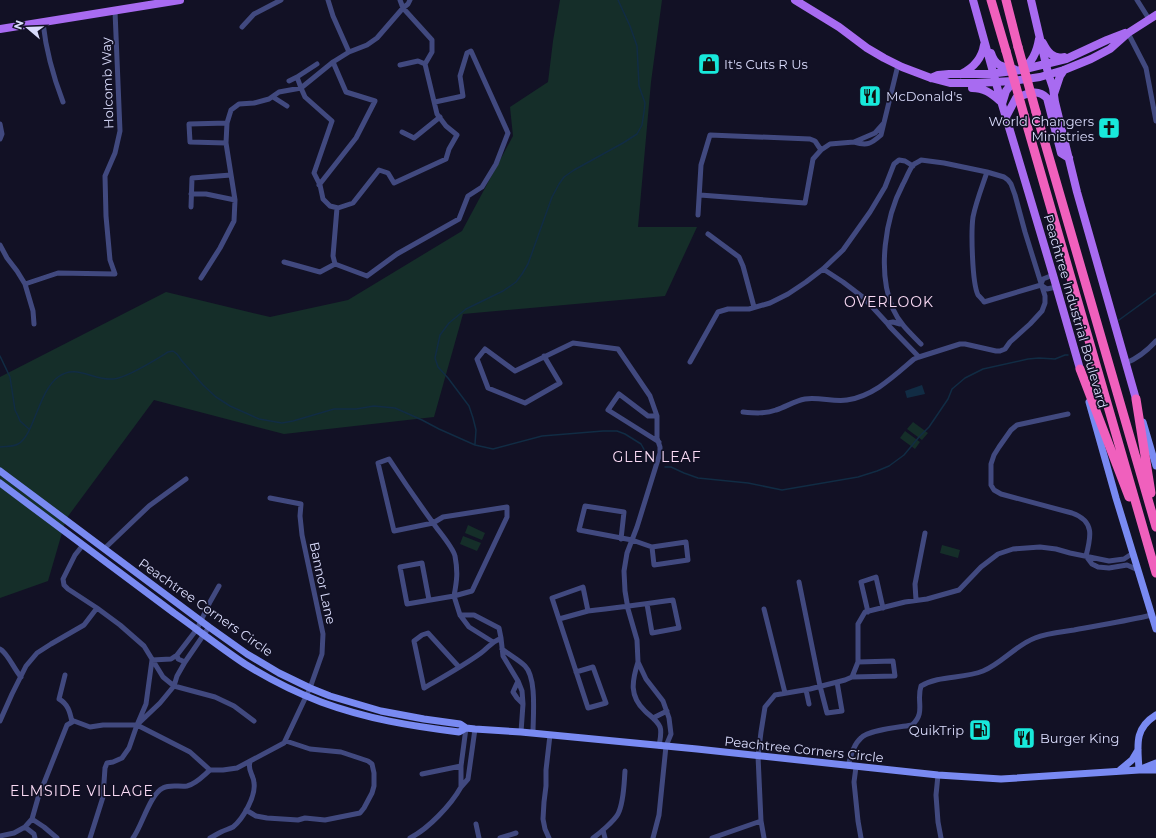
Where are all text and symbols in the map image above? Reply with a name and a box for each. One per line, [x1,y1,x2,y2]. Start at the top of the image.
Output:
north arrow [8,8,48,48]
text: N [10,18,27,31]
street label: Holcomb Way [97,36,117,129]
shop icon: It's Cuts R Us [696,51,722,77]
place label: It's Cuts R Us [724,56,808,72]
restaurant icon: McDonald's [857,83,883,109]
place label: McDonald's [886,88,962,104]
place label: World Changers Ministries [989,113,1094,144]
church icon: World Changers Ministries [1096,115,1122,141]
street label: Peachtree Industrial Boulevard [1041,212,1111,410]
district label: OVERLOOK [844,293,934,311]
district label: GLEN LEAF [613,448,702,466]
street label: Bannor Lane [306,540,340,626]
street label: Peachtree Corners Circle [136,555,276,660]
fuel station icon: QuikTrip [967,717,993,743]
place label: QuikTrip [909,722,964,738]
restaurant icon: Burger King [1011,725,1037,751]
place label: Burger King [1040,730,1119,746]
street label: Peachtree Corners Circle [724,733,885,765]
district label: ELMSIDE VILLAGE [10,782,154,800]

